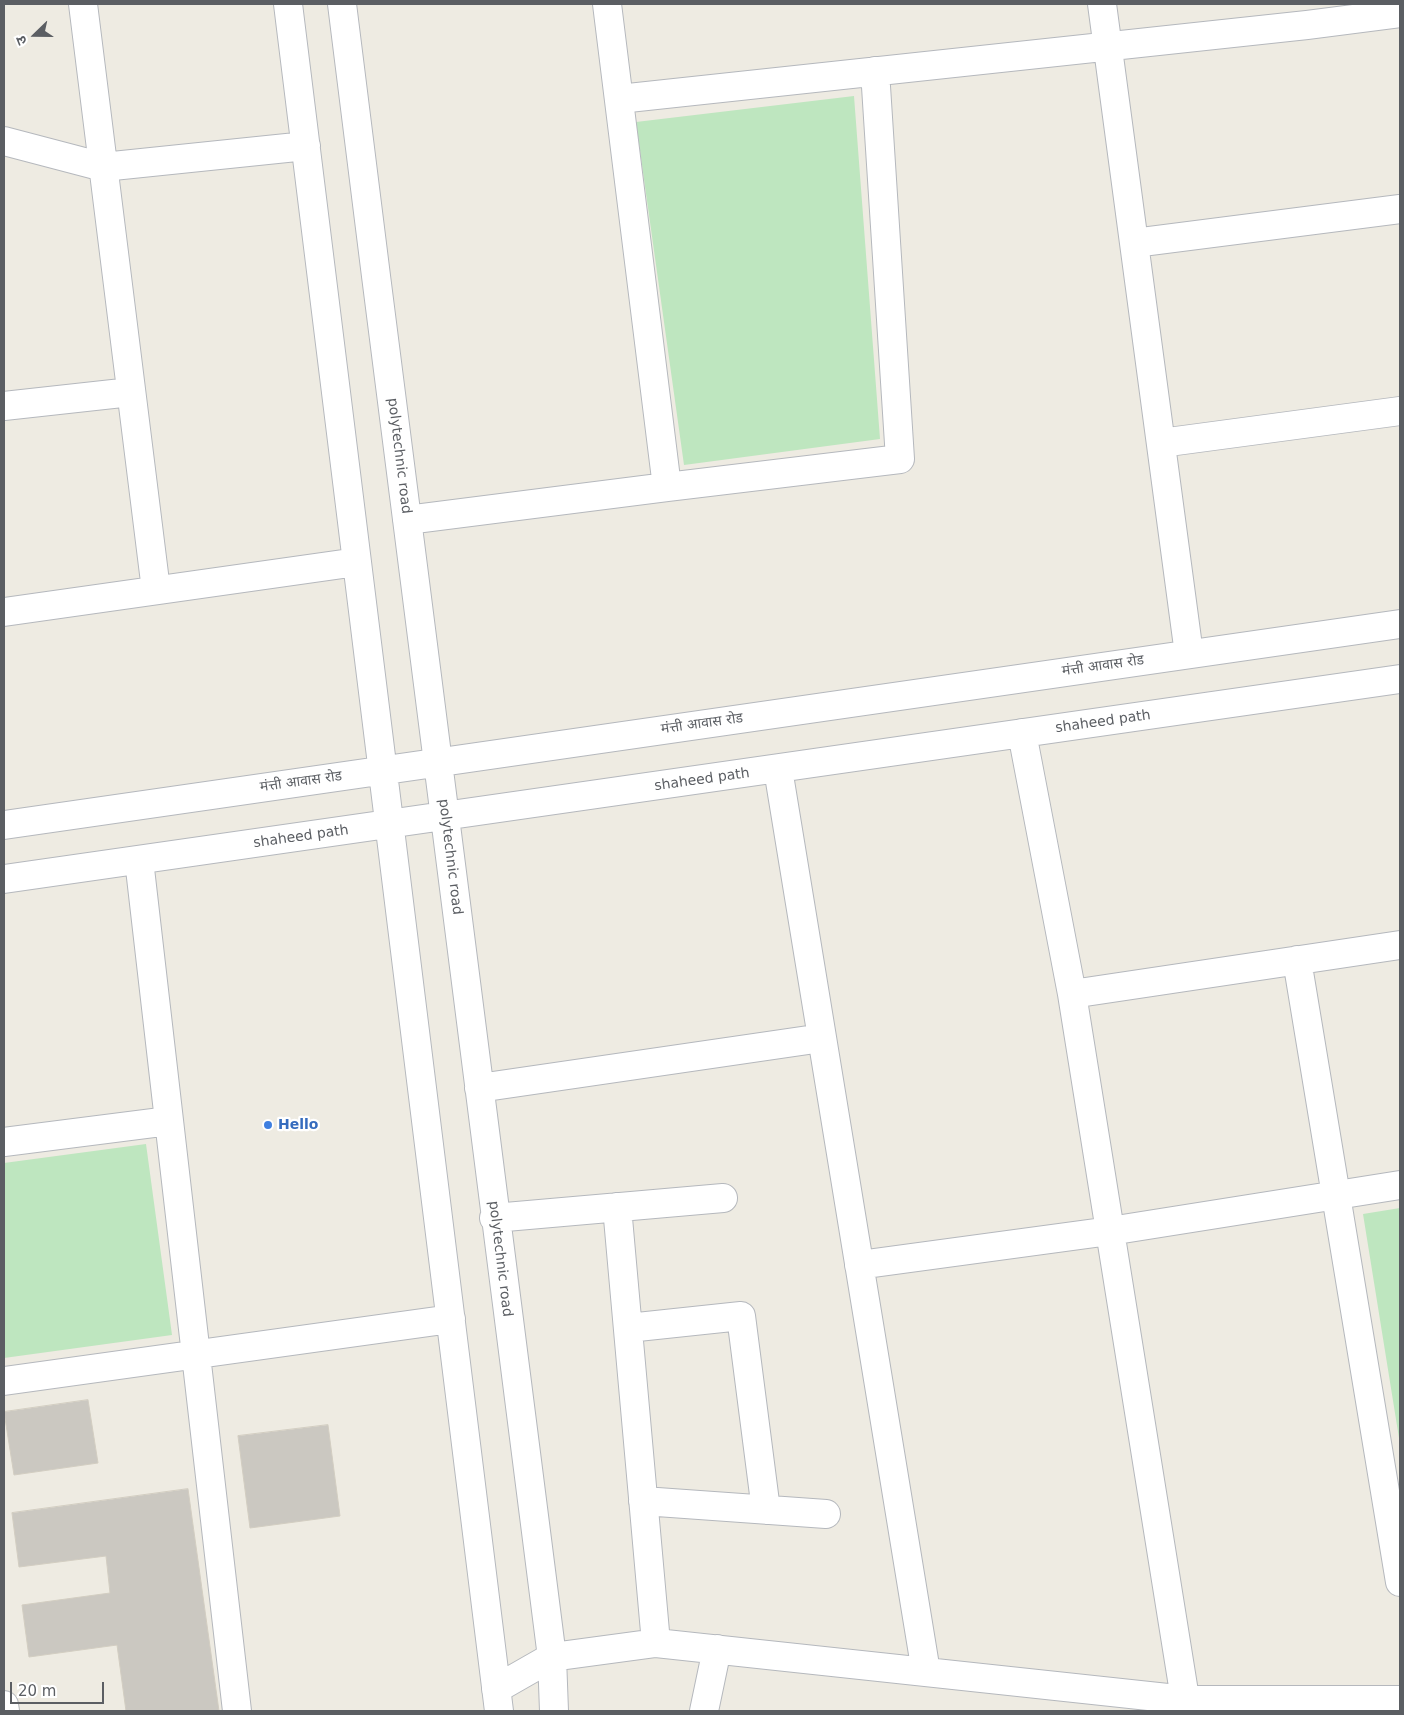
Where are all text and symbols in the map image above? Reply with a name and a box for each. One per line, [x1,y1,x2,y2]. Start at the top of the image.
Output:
north arrow [10,10,60,60]
text: उ [12,34,30,47]
street label: polytechnic road [384,397,414,515]
street label: मंत्ती आवास रोड [1061,652,1145,680]
street label: shaheed path [1054,707,1152,737]
street label: मंत्ती आवास रोड [660,710,744,738]
street label: shaheed path [653,765,751,795]
street label: मंत्ती आवास रोड [259,768,343,796]
street label: polytechnic road [435,798,465,916]
street label: shaheed path [252,822,350,852]
place label: Hello [278,1117,318,1133]
marker: Hello [262,1119,274,1131]
street label: polytechnic road [485,1200,515,1318]
scale bar [12,1672,106,1704]
text: 20 m [18,1682,56,1700]

